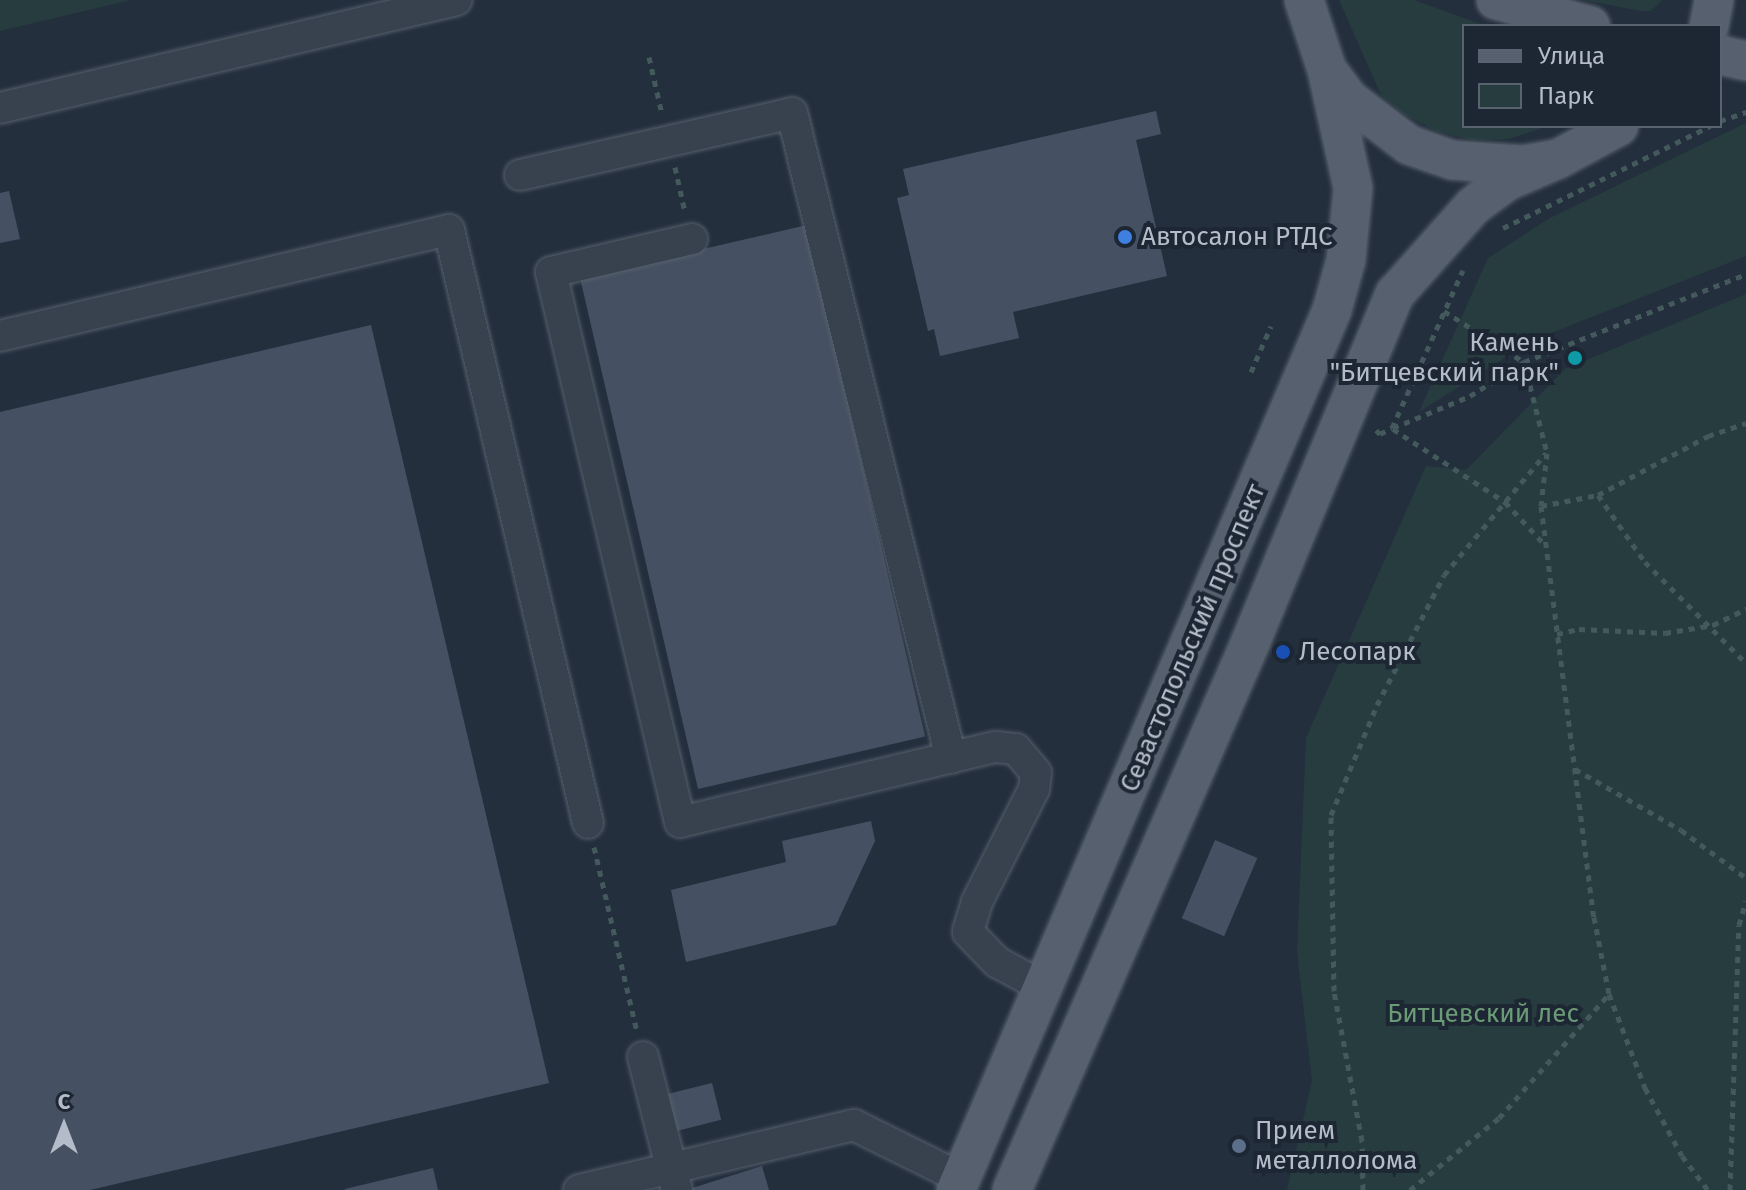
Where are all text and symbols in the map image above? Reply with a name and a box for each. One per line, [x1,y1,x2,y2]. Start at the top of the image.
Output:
legend [1462,24,1722,128]
text: Улица [1538,42,1605,70]
text: Парк [1538,82,1594,110]
place label: Автосалон РТДС [1141,221,1333,253]
marker: Автосалон РТДС [1116,228,1134,246]
place label: Камень "Битцевский парк" [1330,327,1559,388]
marker: Камень "Битцевский парк" [1566,349,1584,367]
street label: Севастопольский проспект [1114,479,1272,797]
place label: Лесопарк [1299,636,1416,668]
marker: Лесопарк [1274,643,1292,661]
park label: Битцевский лес [1387,998,1579,1030]
north arrow [24,1086,104,1166]
text: С [58,1088,70,1115]
place label: Прием металлолома [1255,1115,1417,1176]
marker: Прием металлолома [1230,1137,1248,1155]

